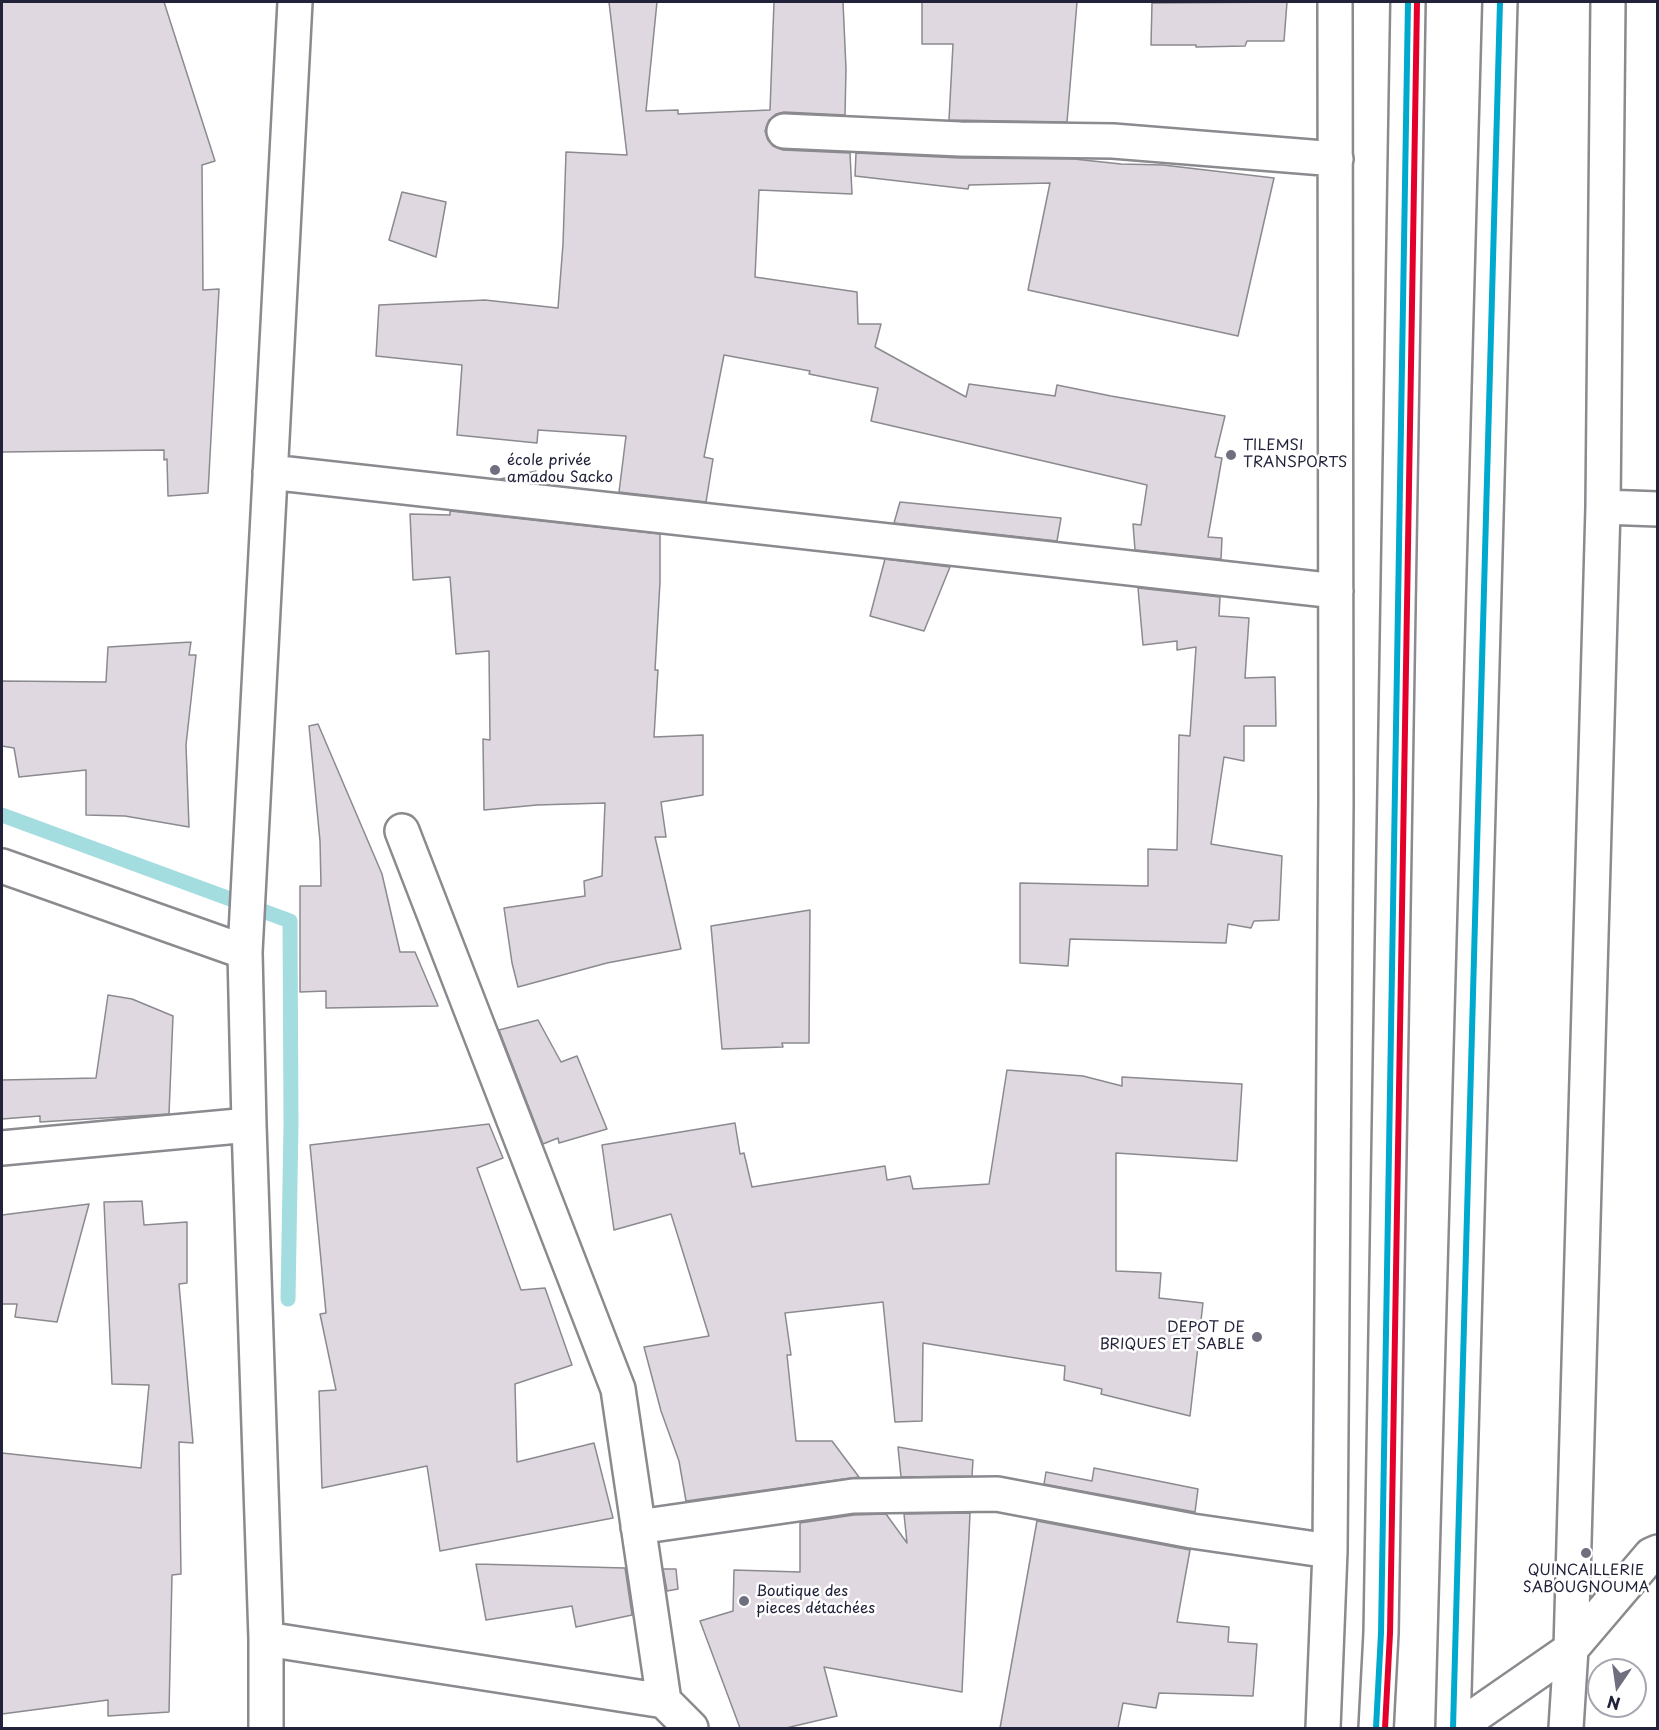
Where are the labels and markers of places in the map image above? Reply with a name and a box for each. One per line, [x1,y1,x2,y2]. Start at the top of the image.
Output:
place label: TILEMSI TRANSPORTS [1243,437,1347,472]
marker: TILEMSI TRANSPORTS [1224,448,1238,462]
place label: école privée amadou Sacko [507,452,613,487]
marker: école privée amadou Sacko [488,463,502,477]
place label: DEPOT DE BRIQUES ET SABLE [1099,1319,1245,1354]
marker: DEPOT DE BRIQUES ET SABLE [1250,1330,1264,1344]
marker: QUINCAILLERIE SABOUGNOUMA [1579,1546,1593,1560]
place label: QUINCAILLERIE SABOUGNOUMA [1523,1562,1649,1597]
place label: Boutique des pieces détachées [756,1583,875,1618]
marker: Boutique des pieces détachées [737,1594,751,1608]

